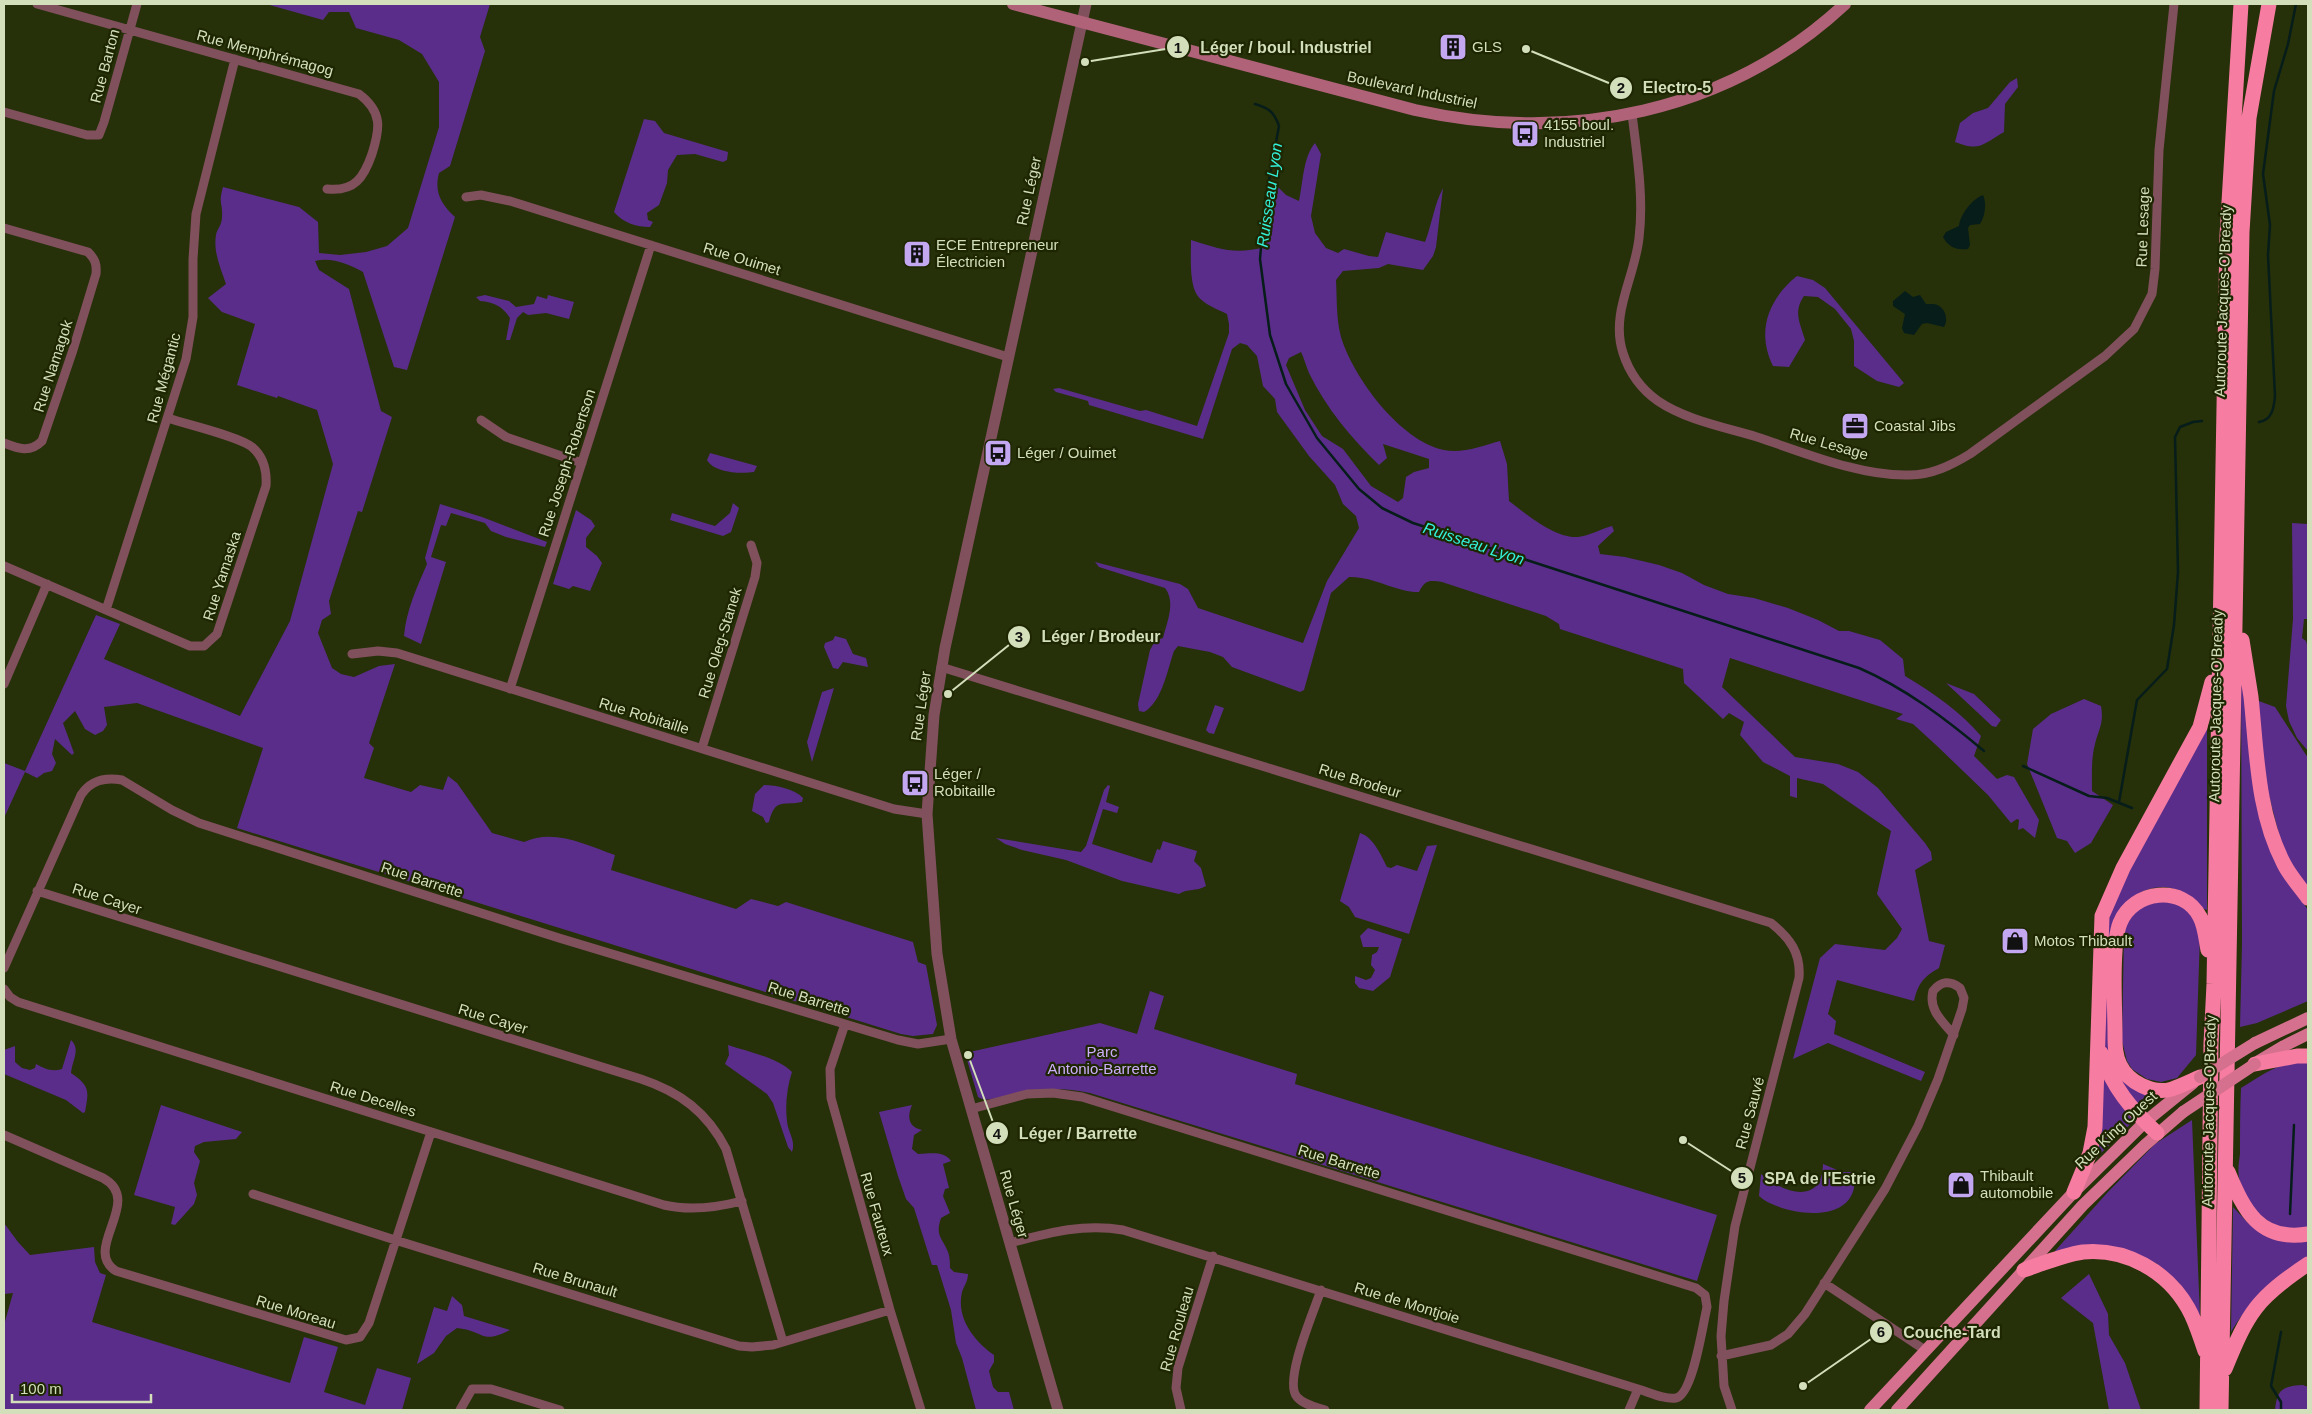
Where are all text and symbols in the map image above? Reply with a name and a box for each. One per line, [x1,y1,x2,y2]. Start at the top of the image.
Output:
street label: Rue Memphrémagog [195,26,335,79]
street label: Rue Barton [86,27,123,105]
callout: Léger / boul. Industriel [1166,32,1382,63]
building icon: GLS [1438,32,1468,62]
place label: GLS [1472,38,1502,55]
text: 1 [1174,39,1182,56]
text: Léger / boul. Industriel [1200,39,1372,56]
street label: Boulevard Industriel [1345,67,1479,112]
callout: Electro-5 [1608,72,1722,103]
text: 2 [1617,79,1625,96]
text: Electro-5 [1643,79,1711,96]
place label: 4155 boul. Industriel [1544,116,1614,150]
bus stop icon: 4155 boul. Industriel [1510,119,1540,149]
water label: Ruisseau Lyon [1254,142,1285,249]
street label: Rue Léger [1013,155,1044,227]
street label: Rue Lesage [2133,186,2152,268]
street label: Autoroute Jacques-O'Bready [2211,204,2234,397]
place label: ECE Entrepreneur Électricien [936,236,1059,270]
street label: Rue Ouimet [701,239,784,279]
building icon: ECE Entrepreneur Électricien [902,239,932,269]
street label: Rue Namagok [30,317,76,414]
street label: Rue Mégantic [143,330,184,425]
street label: Rue Joseph-Robertson [535,387,598,539]
office icon: Coastal Jibs [1840,411,1870,441]
place label: Coastal Jibs [1874,417,1956,434]
street label: Rue Lesage [1788,424,1870,463]
bus stop icon: Léger / Ouimet [983,438,1013,468]
place label: Léger / Ouimet [1017,444,1117,461]
water label: Ruisseau Lyon [1421,519,1527,568]
street label: Rue Yamaska [199,528,244,623]
street label: Rue Oleg-Stanek [695,585,745,700]
street label: Autoroute Jacques-O'Bready [2205,609,2226,802]
callout: Léger / Brodeur [1006,621,1170,652]
text: 3 [1015,628,1023,645]
text: Léger / Brodeur [1041,628,1161,645]
street label: Rue Léger [907,670,934,742]
street label: Rue Robitaille [597,694,691,737]
street label: Rue Brodeur [1317,760,1403,801]
place label: Léger / Robitaille [934,765,996,799]
bus stop icon: Léger / Robitaille [900,768,930,798]
street label: Rue Barrette [379,858,465,901]
street label: Rue Cayer [70,879,144,918]
shop icon: Motos Thibault [2000,926,2030,956]
place label: Motos Thibault [2034,932,2133,949]
street label: Rue Barrette [766,978,852,1019]
street label: Rue Cayer [456,1000,530,1037]
street label: Autoroute Jacques-O'Bready [2198,1014,2219,1207]
park label: Parc Antonio-Barrette [1047,1043,1157,1077]
street label: Rue Sauvé [1732,1075,1767,1151]
street label: Rue Decelles [328,1077,418,1120]
street label: Rue King Ouest [2071,1087,2161,1172]
callout: Léger / Barrette [984,1118,1148,1149]
text: 4 [993,1125,1002,1142]
text: Léger / Barrette [1019,1125,1137,1142]
street label: Rue Barrette [1296,1141,1382,1182]
callout: SPA de l'Estrie [1729,1163,1886,1194]
place label: Thibault automobile [1980,1167,2053,1201]
street label: Rue Léger [997,1168,1032,1240]
text: 5 [1738,1169,1746,1186]
street label: Rue Fauteux [857,1170,898,1258]
text: SPA de l'Estrie [1764,1170,1876,1187]
shop icon: Thibault automobile [1946,1170,1976,1200]
street label: Rue Brunault [531,1259,620,1301]
street label: Rue de Montjoie [1352,1278,1462,1327]
street label: Rue Rouleau [1156,1284,1197,1373]
street label: Rue Moreau [254,1291,338,1332]
callout: Couche-Tard [1868,1316,2011,1347]
text: 6 [1877,1323,1885,1340]
text: Couche-Tard [1903,1324,2001,1341]
scale bar [12,1372,151,1404]
text: 100 m [20,1380,62,1397]

